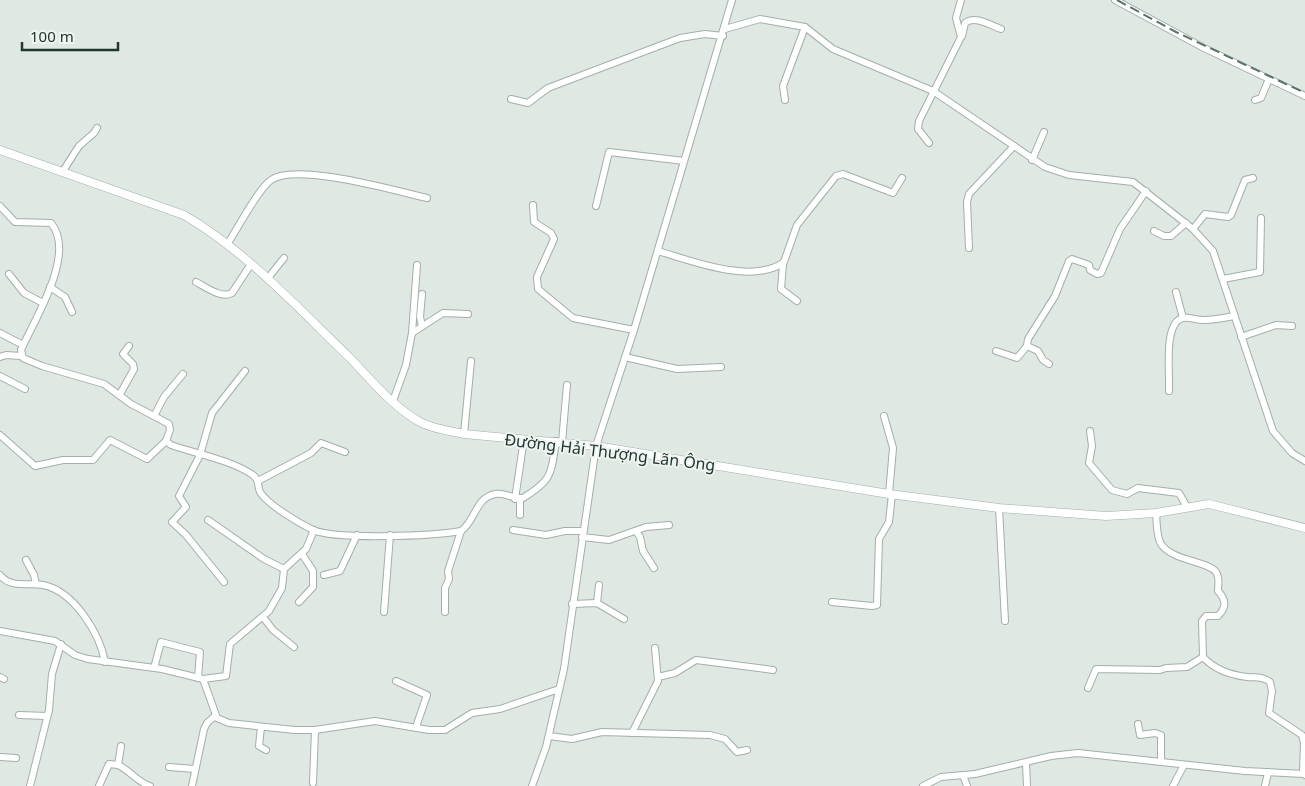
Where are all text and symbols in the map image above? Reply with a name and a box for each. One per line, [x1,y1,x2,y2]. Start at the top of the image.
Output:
scale bar [22,20,119,52]
text: 100 m [30,26,74,46]
street label: Đường Hải Thượng Lãn Ông [503,428,717,476]

